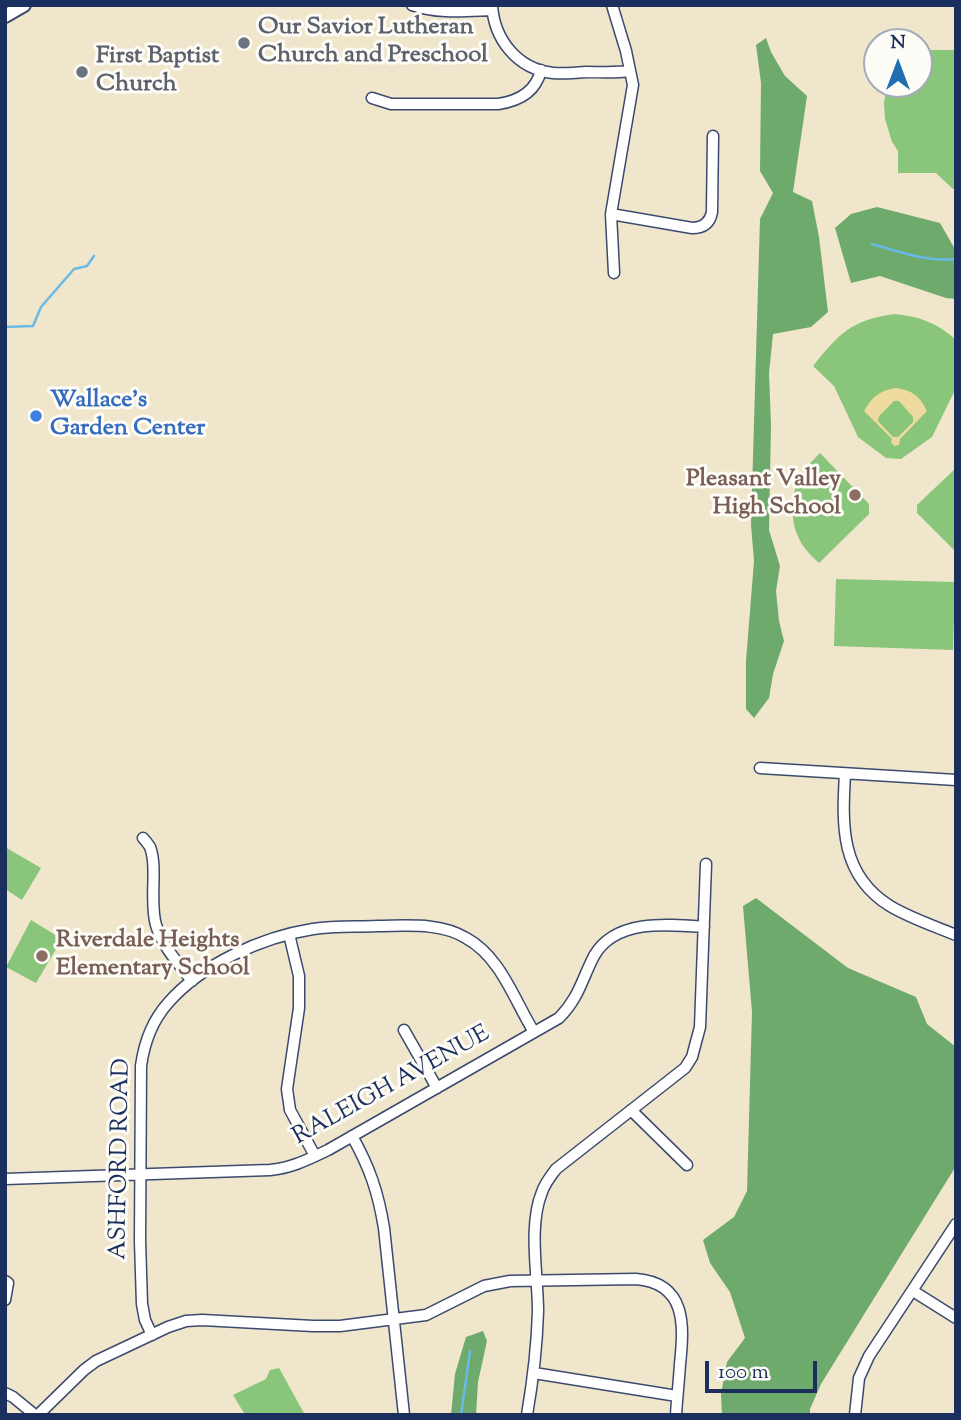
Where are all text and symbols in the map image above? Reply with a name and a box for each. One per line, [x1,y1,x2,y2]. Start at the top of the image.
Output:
place label: Our Savior Lutheran Church and Preschool [258,15,488,71]
north arrow [863,28,933,98]
text: N [890,30,906,57]
marker: Our Savior Lutheran Church and Preschool [236,35,252,51]
place label: First Baptist Church [96,44,219,100]
marker: First Baptist Church [74,64,90,80]
place label: Wallace's Garden Center [50,388,205,444]
marker: Wallace's Garden Center [28,408,44,424]
place label: Pleasant Valley High School [686,467,841,523]
marker: Pleasant Valley High School [847,487,863,503]
place label: Riverdale Heights Elementary School [56,928,250,984]
marker: Riverdale Heights Elementary School [34,948,50,964]
street label: RALEIGH AVENUE [289,1021,495,1153]
street label: ASHFORD ROAD [106,1058,138,1260]
scale bar [709,1346,821,1390]
text: 100 m [718,1358,769,1388]

